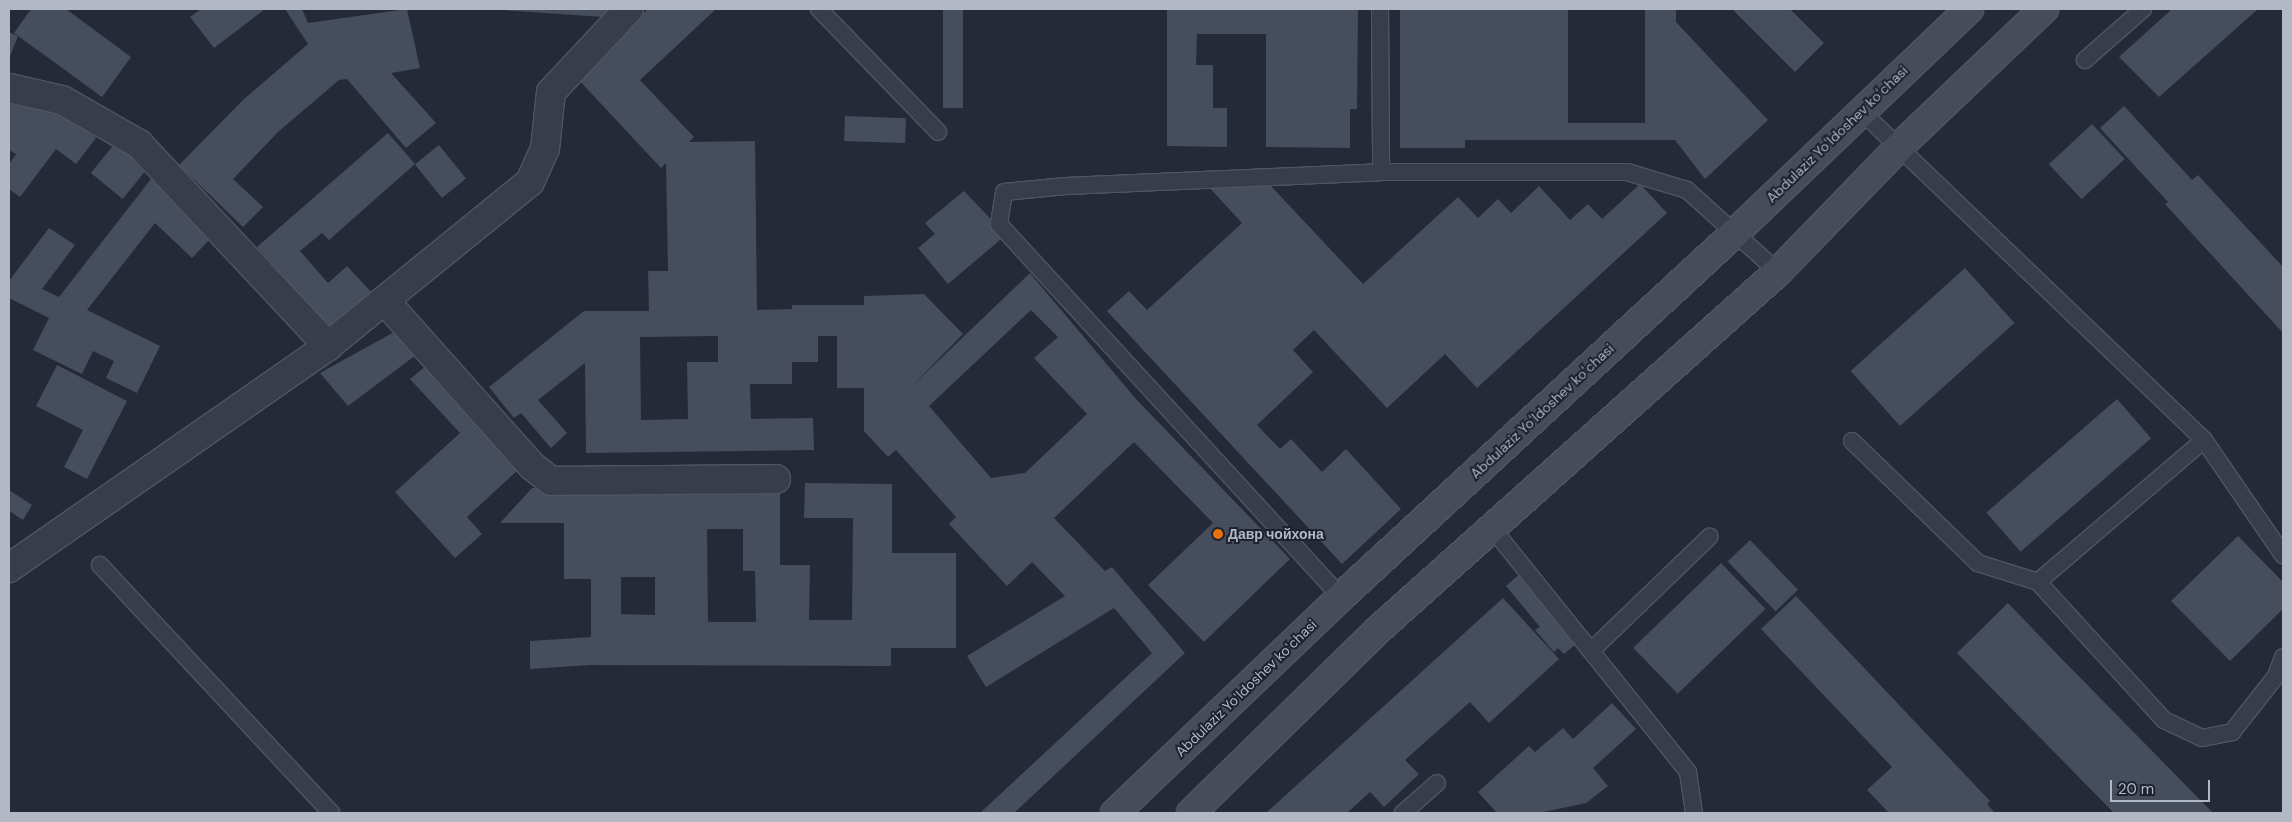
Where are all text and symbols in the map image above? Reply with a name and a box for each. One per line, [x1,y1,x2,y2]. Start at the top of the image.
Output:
street label: Abdulaziz Yoʻldoshev koʻchasi [1763,62,1911,206]
street label: Abdulaziz Yoʻldoshev koʻchasi [1467,340,1617,482]
place label: Давр чойхона [1228,526,1324,542]
marker: Давр чойхона [1212,528,1224,540]
street label: Abdulaziz Yoʻldoshev koʻchasi [1172,616,1320,760]
scale bar [2112,770,2212,802]
text: 20 m [2118,779,2154,799]

